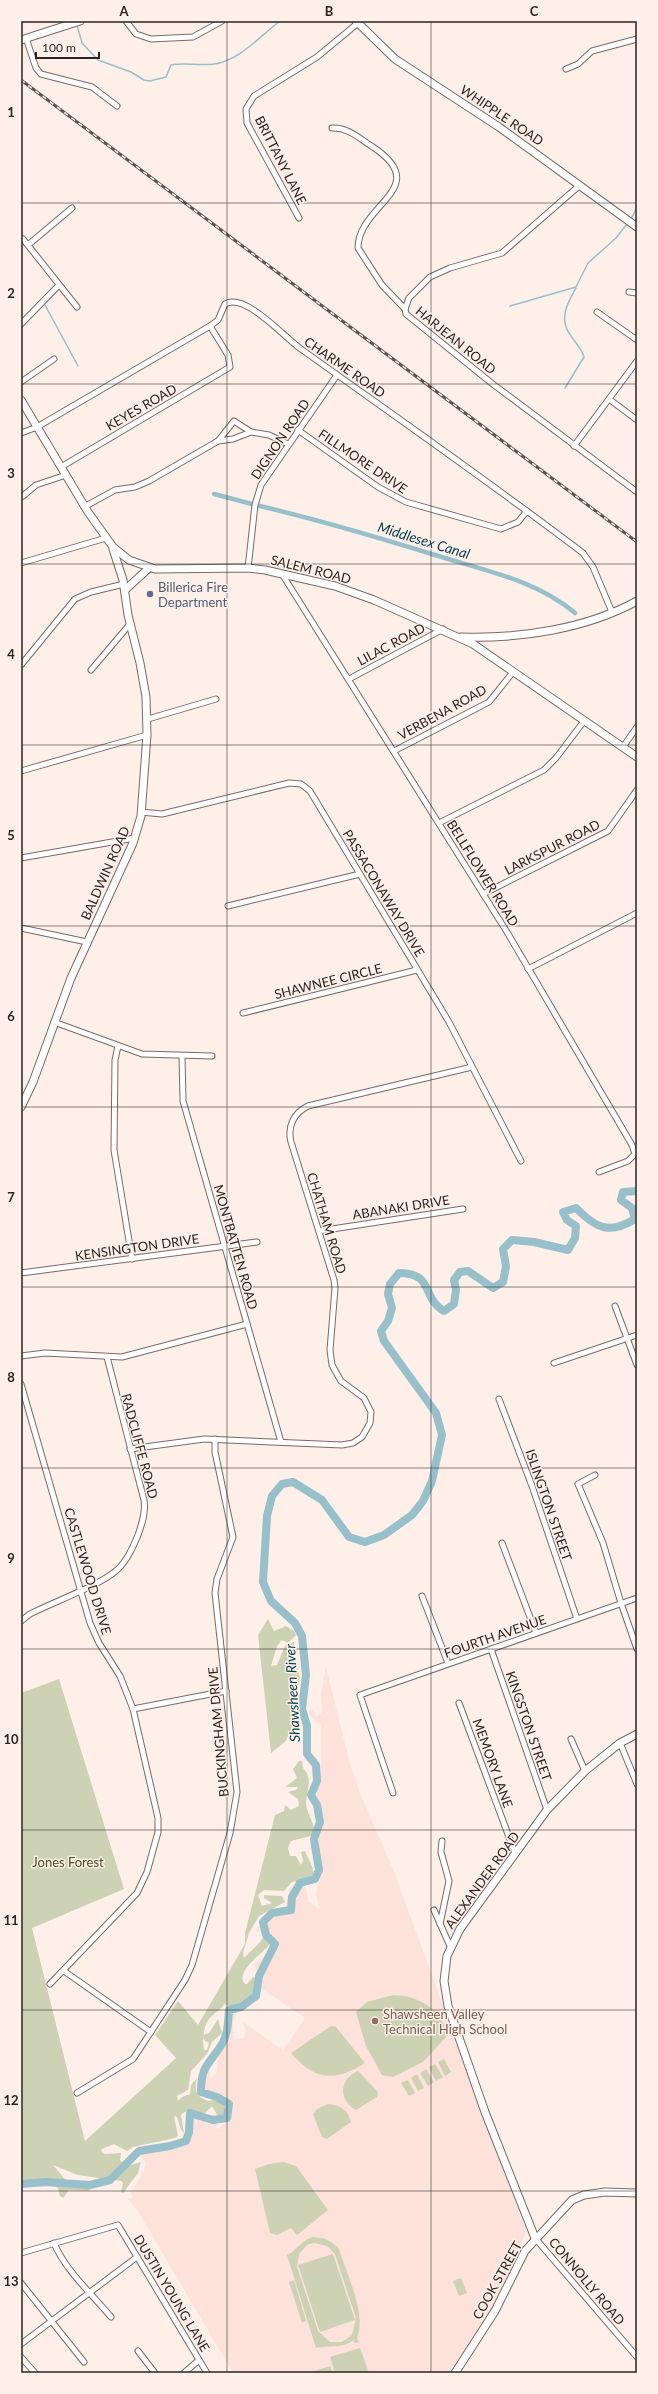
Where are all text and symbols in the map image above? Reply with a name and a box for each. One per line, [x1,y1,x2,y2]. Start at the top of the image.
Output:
text: A [118,3,129,19]
text: B [325,3,334,19]
text: C [530,3,539,19]
scale bar [36,34,99,60]
text: 100 m [42,40,76,55]
street label: WHIPPLE ROAD [457,81,547,149]
text: 1 [7,104,15,120]
street label: BRITTANY LANE [252,113,310,207]
text: 2 [7,285,15,301]
street label: HARJEAN ROAD [413,303,500,377]
street label: CHARME ROAD [301,333,389,401]
street label: KEYES ROAD [103,380,179,434]
street label: DIGNON ROAD [247,396,313,482]
street label: FILLMORE DRIVE [316,425,410,497]
text: 3 [7,465,15,481]
water label: Middlesex Canal [376,518,472,562]
street label: SALEM ROAD [269,551,353,587]
place label: Billerica Fire Department [158,579,228,610]
marker: Billerica Fire Department [145,589,155,599]
street label: LILAC ROAD [354,619,428,669]
text: 4 [7,646,15,662]
street label: VERBENA ROAD [395,681,489,743]
street label: LARKSPUR ROAD [502,816,603,878]
street label: BELLFLOWER ROAD [444,817,522,929]
street label: BALDWIN ROAD [77,824,133,922]
text: 5 [7,827,15,843]
street label: PASSACONAWAY DRIVE [340,827,428,959]
street label: SHAWNEE CIRCLE [273,960,383,1002]
text: 6 [7,1008,15,1024]
street label: CHATHAM ROAD [304,1170,350,1276]
street label: MONTBATTEN ROAD [210,1183,262,1311]
text: 7 [7,1189,15,1205]
street label: ABANAKI DRIVE [351,1191,451,1223]
street label: KENSINGTON DRIVE [74,1230,200,1264]
text: 8 [7,1369,15,1385]
street label: RADCLIFFE ROAD [118,1392,162,1500]
street label: ISLINGTON STREET [522,1447,576,1563]
street label: CASTLEWOOD DRIVE [61,1506,115,1636]
text: 9 [7,1550,15,1566]
street label: FOURTH AVENUE [442,1611,548,1661]
water label: Shawsheen River [281,1643,303,1742]
street label: BUCKINGHAM DRIVE [204,1666,232,1798]
street label: KINGSTON STREET [503,1669,555,1783]
street label: MEMORY LANE [469,1716,517,1810]
text: 10 [3,1731,19,1747]
street label: ALEXANDER ROAD [441,1828,523,1932]
park label: Jones Forest [32,1854,104,1870]
text: 11 [3,1912,19,1928]
place label: Shawsheen Valley Technical High School [383,2006,507,2037]
marker: Shawsheen Valley Technical High School [370,2016,380,2026]
text: 12 [3,2092,19,2108]
street label: DUSTIN YOUNG LANE [131,2232,213,2354]
street label: CONNOLLY ROAD [546,2234,628,2328]
street label: COOK STREET [469,2238,525,2322]
text: 13 [3,2273,19,2289]

